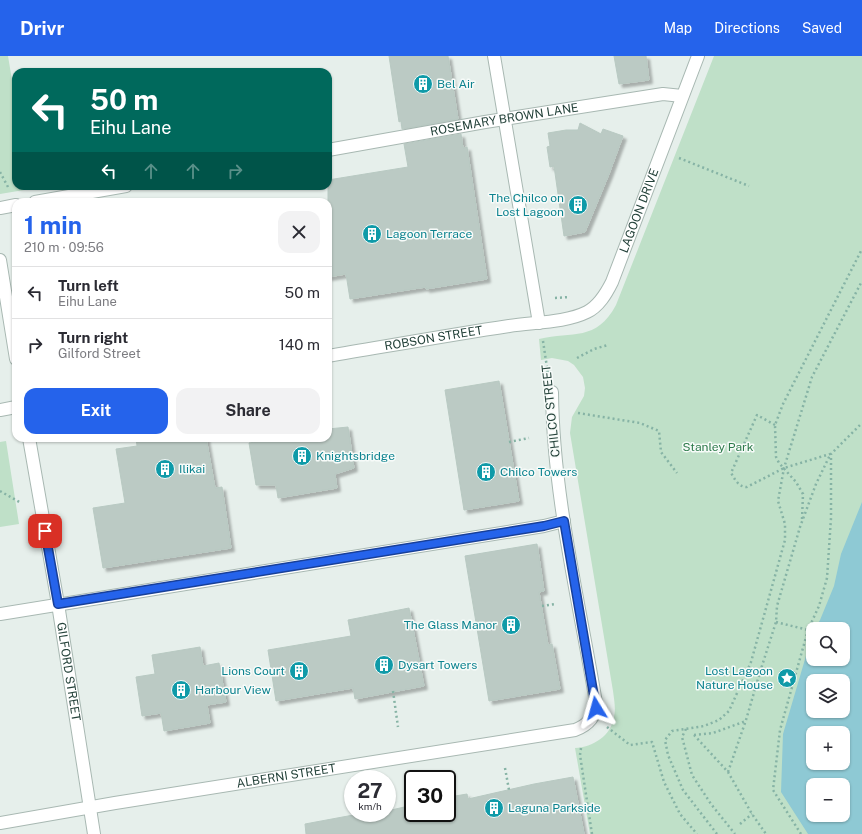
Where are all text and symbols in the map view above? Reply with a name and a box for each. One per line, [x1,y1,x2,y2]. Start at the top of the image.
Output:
text: Drivr [20,17,64,39]
text: Map [664,20,692,36]
text: Directions [714,20,780,36]
text: Saved [802,20,842,36]
building icon: Bel Air [412,73,434,95]
place label: Bel Air [437,77,475,91]
text: 50 m [90,83,158,116]
icon: left [24,84,76,136]
street label: ROSEMARY BROWN LANE [429,100,579,139]
text: Eihu Lane [90,117,171,138]
icon: left [98,160,120,182]
icon: ahead [140,160,162,182]
icon: ahead [182,160,204,182]
icon: right [224,160,246,182]
street label: LAGOON DRIVE [617,167,661,255]
place label: The Chilco on Lost Lagoon [489,191,564,219]
building icon: The Chilco on Lost Lagoon [567,194,589,216]
text: 1 min [24,211,82,239]
button: close [278,211,320,253]
building icon: Lagoon Terrace [361,223,383,245]
place label: Lagoon Terrace [386,227,472,241]
text: 210 m · 09:56 [24,240,104,255]
text: Turn left [58,277,119,294]
icon: left [24,282,46,304]
text: 50 m [285,284,320,301]
text: Eihu Lane [58,294,117,309]
street label: ROBSON STREET [383,323,484,353]
text: Turn right [58,329,128,346]
icon: right [24,334,46,356]
text: 140 m [279,336,320,353]
text: Gilford Street [58,346,141,361]
street label: CHILCO STREET [539,364,563,458]
button: Exit [24,388,168,434]
button: Share [176,388,320,434]
park label: Stanley Park [683,440,754,454]
building icon: Knightsbridge [291,445,313,467]
place label: Knightsbridge [316,449,395,463]
building icon: Ilikai [154,458,176,480]
building icon: Chilco Towers [475,461,497,483]
place label: Ilikai [179,462,205,476]
place label: Chilco Towers [500,465,577,479]
pin [28,514,62,548]
icon: arrive [34,520,56,542]
building icon: The Glass Manor [500,614,522,636]
place label: The Glass Manor [404,618,497,632]
street label: GILFORD STREET [54,621,83,722]
map controls [806,622,850,822]
button: search [806,622,850,666]
building icon: Dysart Towers [373,654,395,676]
place label: Dysart Towers [398,658,477,672]
building icon: Lions Court [288,660,310,682]
place label: Lions Court [221,664,285,678]
place label: Lost Lagoon Nature House [696,664,773,692]
place icon: Lost Lagoon Nature House [776,667,798,689]
button: layers [806,674,850,718]
building icon: Harbour View [170,679,192,701]
place label: Harbour View [195,683,272,697]
position arrow [575,687,617,729]
button: + [806,726,850,770]
street label: ALBERNI STREET [236,761,337,791]
speed limit sign: 30 [404,770,456,822]
button: − [806,778,850,822]
text: 27 [357,779,383,803]
building icon: Laguna Parkside [483,797,505,819]
text: km/h [358,800,382,812]
place label: Laguna Parkside [508,801,601,815]

